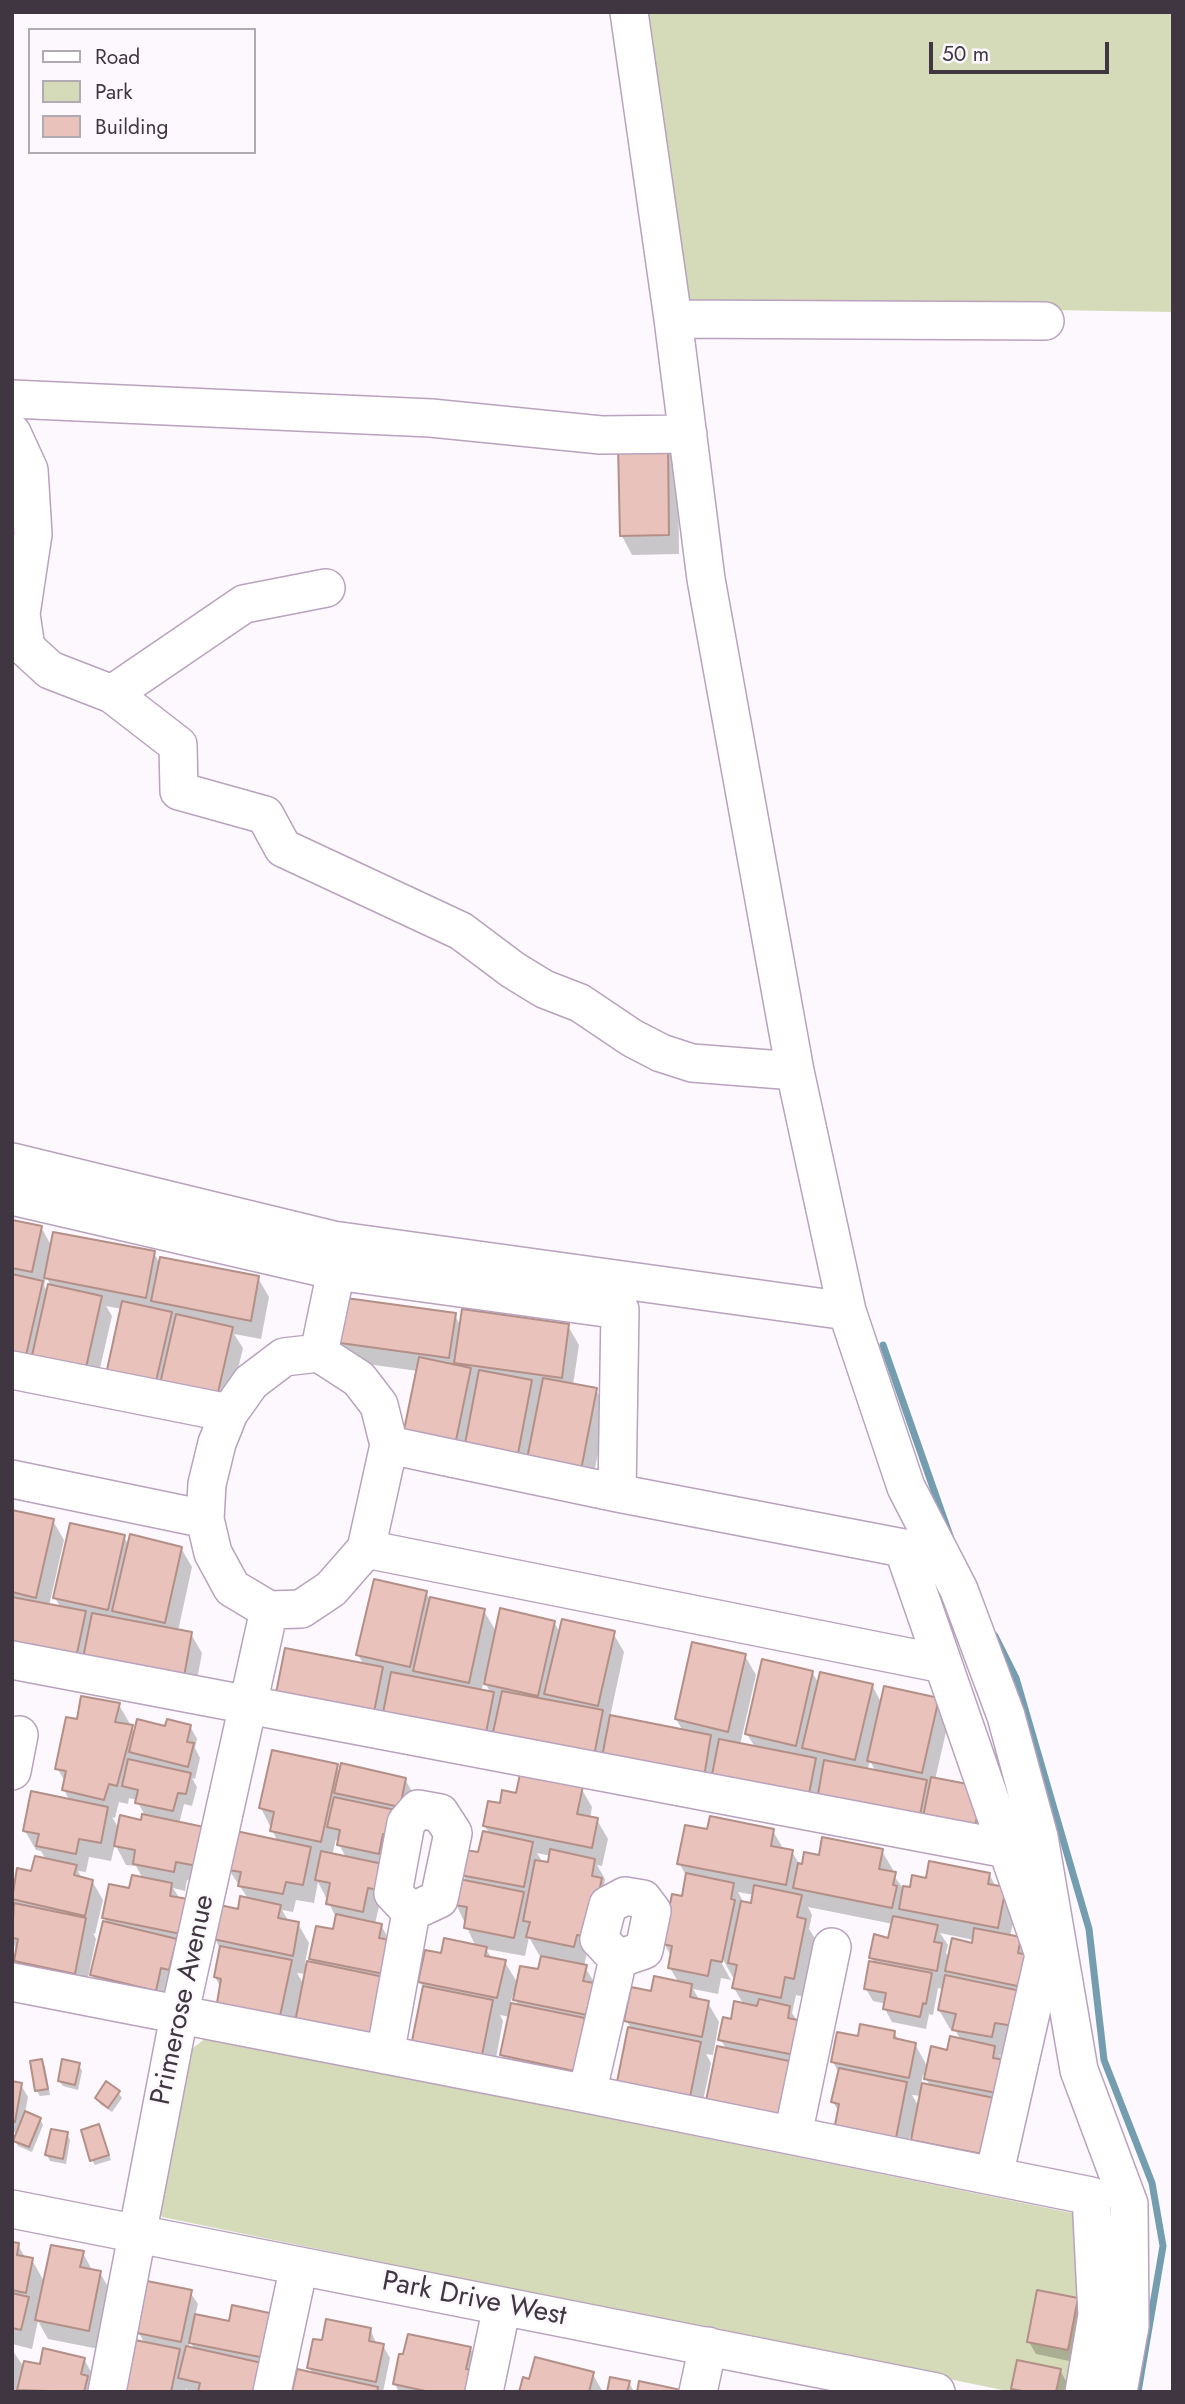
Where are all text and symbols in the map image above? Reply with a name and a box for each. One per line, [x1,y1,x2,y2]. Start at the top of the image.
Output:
legend [28,28,256,154]
scale bar [933,28,1113,72]
text: 50 m [942,39,989,69]
text: Road [95,42,140,72]
text: Park [95,77,132,107]
text: Building [95,112,168,142]
street label: Primerose Avenue [145,1892,223,2108]
street label: Park Drive West [379,2266,569,2334]

